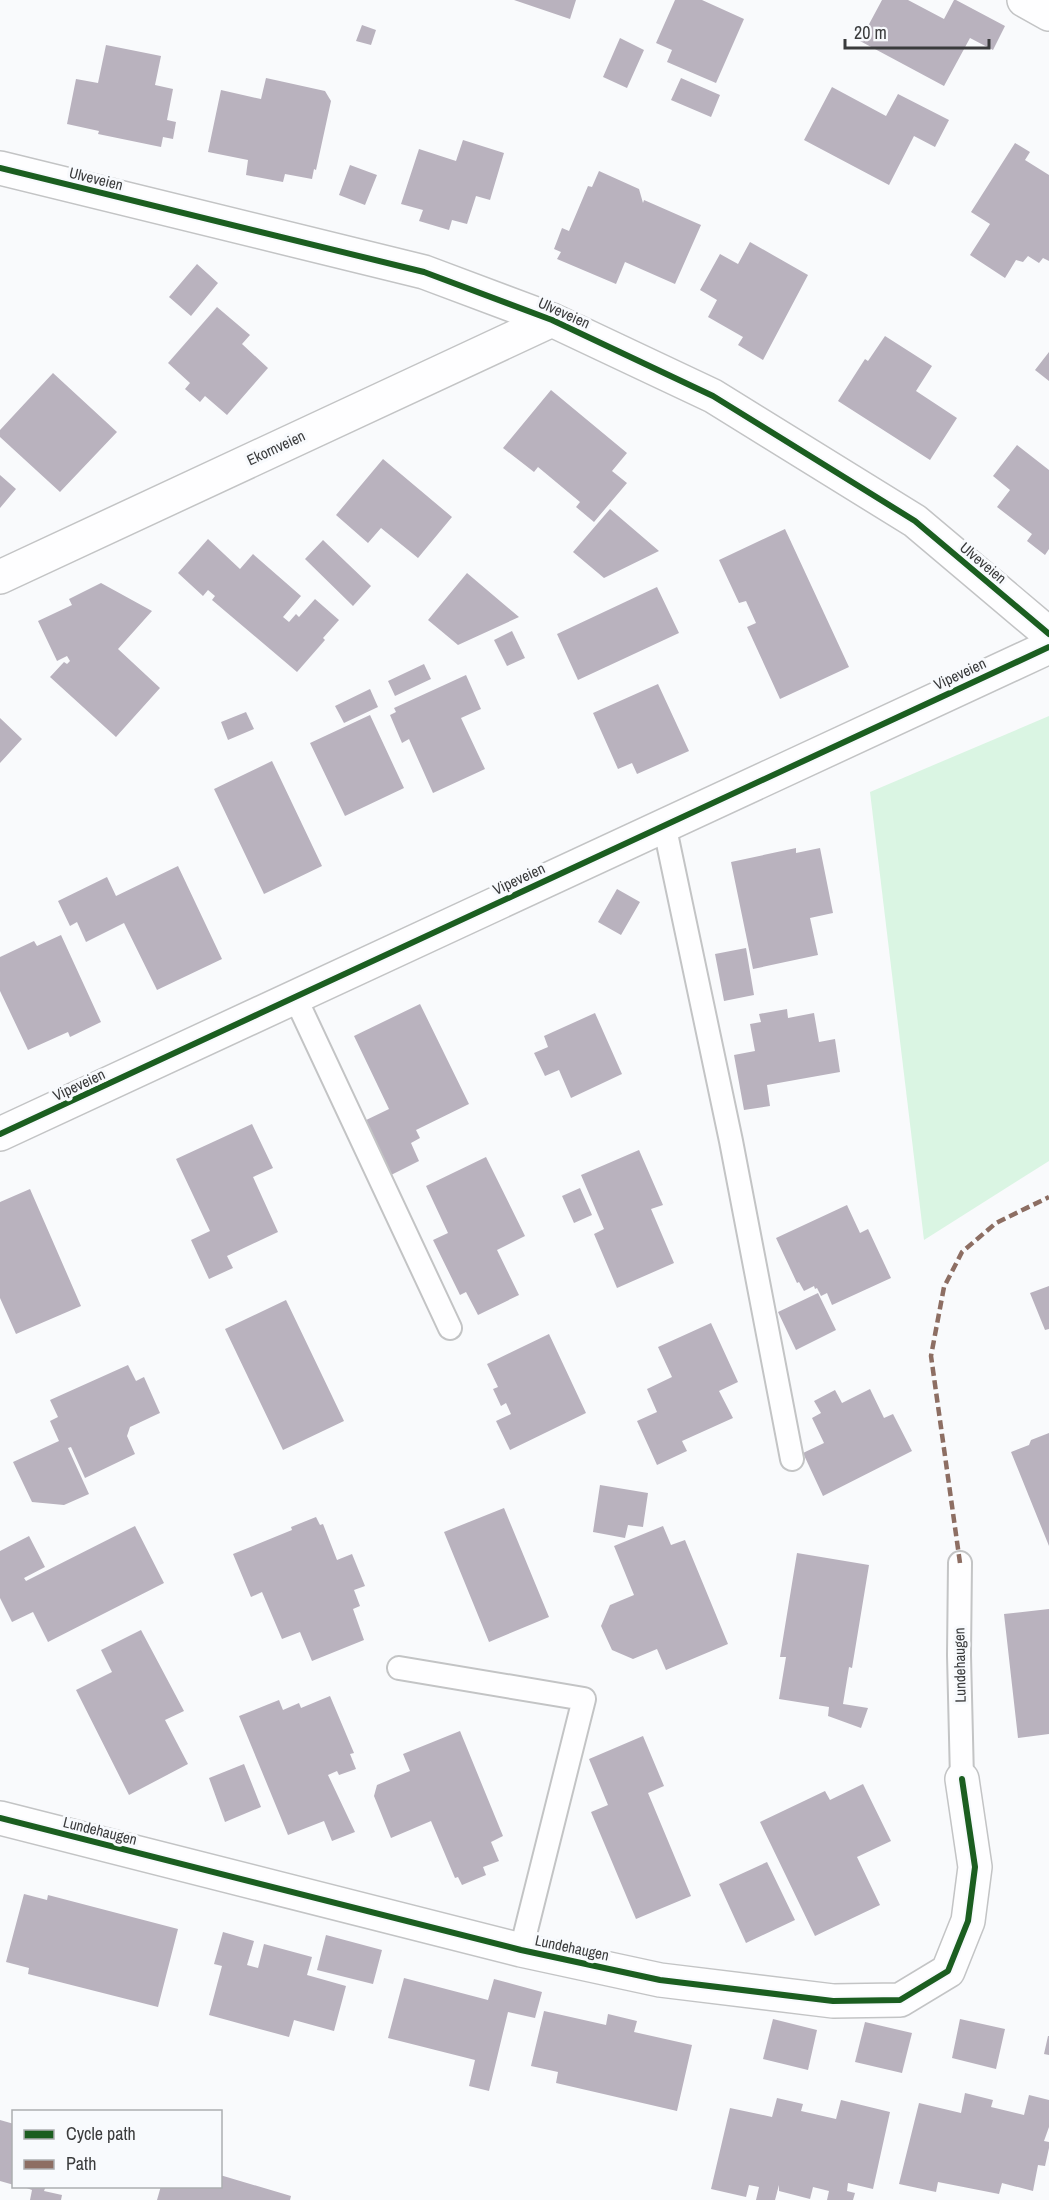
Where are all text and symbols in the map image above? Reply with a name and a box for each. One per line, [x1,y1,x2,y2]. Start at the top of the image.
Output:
scale bar [845,12,989,50]
text: 20 m [854,20,887,45]
street label: Ulveveien [67,162,125,195]
street label: Ulveveien [535,292,593,333]
street label: Ekornveien [243,425,308,470]
street label: Ulveveien [956,537,1011,588]
street label: Vipeveien [930,652,989,695]
street label: Vipeveien [489,857,548,900]
street label: Vipeveien [49,1063,108,1106]
street label: Lundehaugen [948,1627,971,1703]
street label: Lundehaugen [61,1811,139,1850]
street label: Lundehaugen [533,1929,611,1966]
legend [12,2110,222,2188]
text: Cycle path [66,2121,136,2146]
text: Path [66,2151,96,2176]

